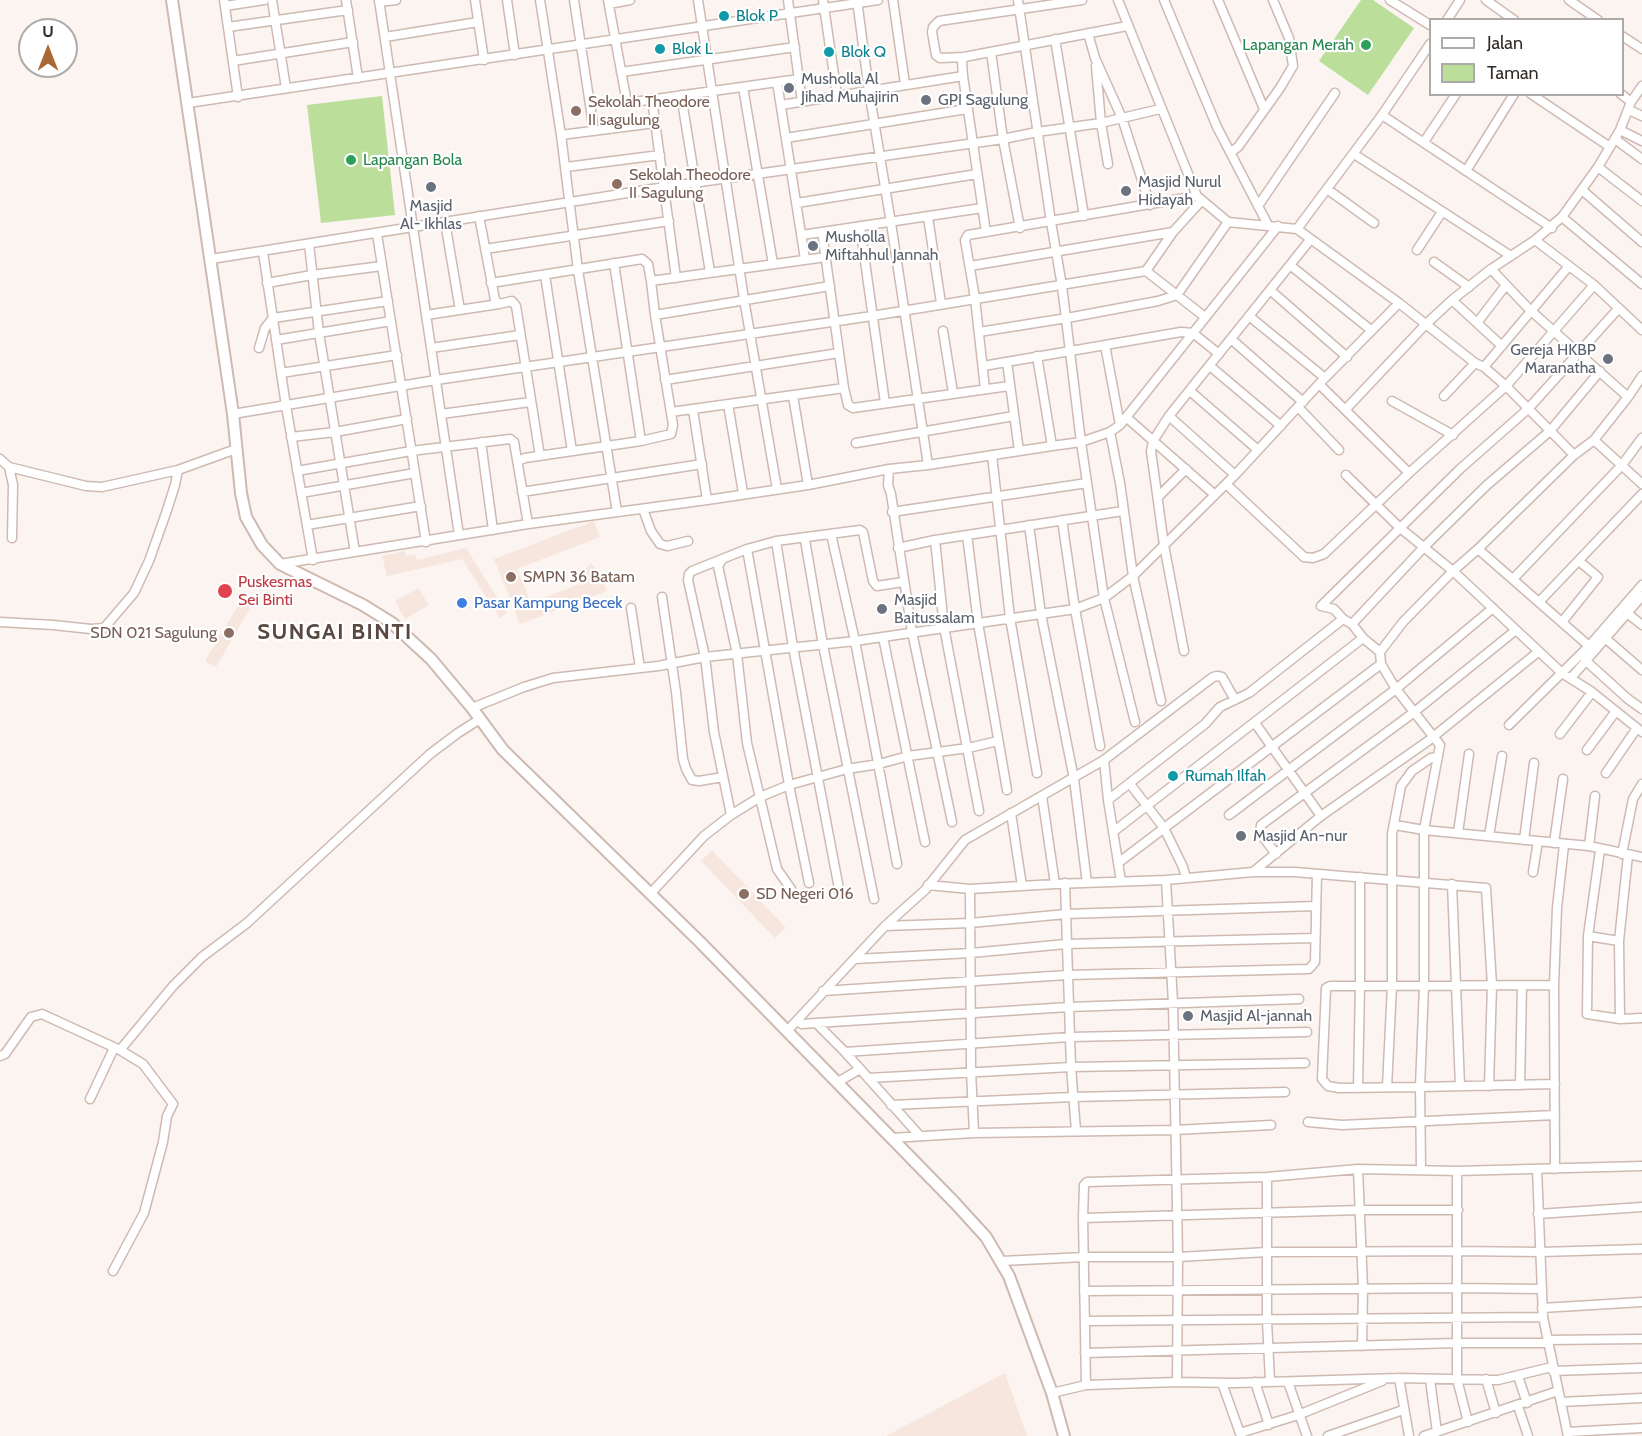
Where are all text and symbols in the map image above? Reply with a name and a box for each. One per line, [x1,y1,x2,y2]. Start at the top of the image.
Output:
place label: Blok P [736,6,778,26]
marker: Blok P [717,9,731,23]
north arrow [18,18,78,78]
legend [1429,18,1624,96]
text: U [42,22,54,41]
text: Jalan [1487,32,1523,54]
place label: Lapangan Merah [1242,35,1354,55]
marker: Lapangan Merah [1359,38,1373,52]
place label: Blok L [672,39,713,59]
marker: Blok L [653,42,667,56]
place label: Blok Q [841,42,886,62]
marker: Blok Q [822,45,836,59]
text: Taman [1487,62,1539,84]
place label: Musholla Al Jihad Muhajirin [801,69,899,107]
marker: Musholla Al Jihad Muhajirin [782,81,796,95]
place label: GPI Sagulung [938,90,1028,110]
place label: Sekolah Theodore II sagulung [588,92,710,130]
marker: GPI Sagulung [919,93,933,107]
marker: Sekolah Theodore II sagulung [569,104,583,118]
place label: Lapangan Bola [363,150,462,170]
marker: Lapangan Bola [344,153,358,167]
place label: Sekolah Theodore II Sagulung [629,165,751,203]
place label: Masjid Nurul Hidayah [1138,172,1221,210]
marker: Sekolah Theodore II Sagulung [610,177,624,191]
marker: Masjid Al- Ikhlas [424,180,438,194]
marker: Masjid Nurul Hidayah [1119,184,1133,198]
place label: Masjid Al- Ikhlas [400,196,462,234]
place label: Musholla Miftahhul Jannah [825,227,939,265]
marker: Musholla Miftahhul Jannah [806,239,820,253]
place label: Gereja HKBP Maranatha [1510,340,1596,378]
marker: Gereja HKBP Maranatha [1601,352,1615,366]
place label: SMPN 36 Batam [523,567,635,587]
marker: SMPN 36 Batam [504,570,518,584]
place label: Puskesmas Sei Binti [238,572,312,610]
marker: Puskesmas Sei Binti [216,582,234,600]
place label: Masjid Baitussalam [894,590,975,628]
place label: Pasar Kampung Becek [474,593,622,613]
marker: Pasar Kampung Becek [455,596,469,610]
marker: Masjid Baitussalam [875,602,889,616]
district label: SUNGAI BINTI [257,620,413,646]
place label: SDN 021 Sagulung [90,623,217,643]
marker: SDN 021 Sagulung [222,626,236,640]
place label: Rumah Ilfah [1185,766,1266,786]
marker: Rumah Ilfah [1166,769,1180,783]
place label: Masjid An-nur [1253,826,1347,846]
marker: Masjid An-nur [1234,829,1248,843]
place label: SD Negeri 016 [756,884,853,904]
marker: SD Negeri 016 [737,887,751,901]
place label: Masjid Al-jannah [1200,1006,1312,1026]
marker: Masjid Al-jannah [1181,1009,1195,1023]

